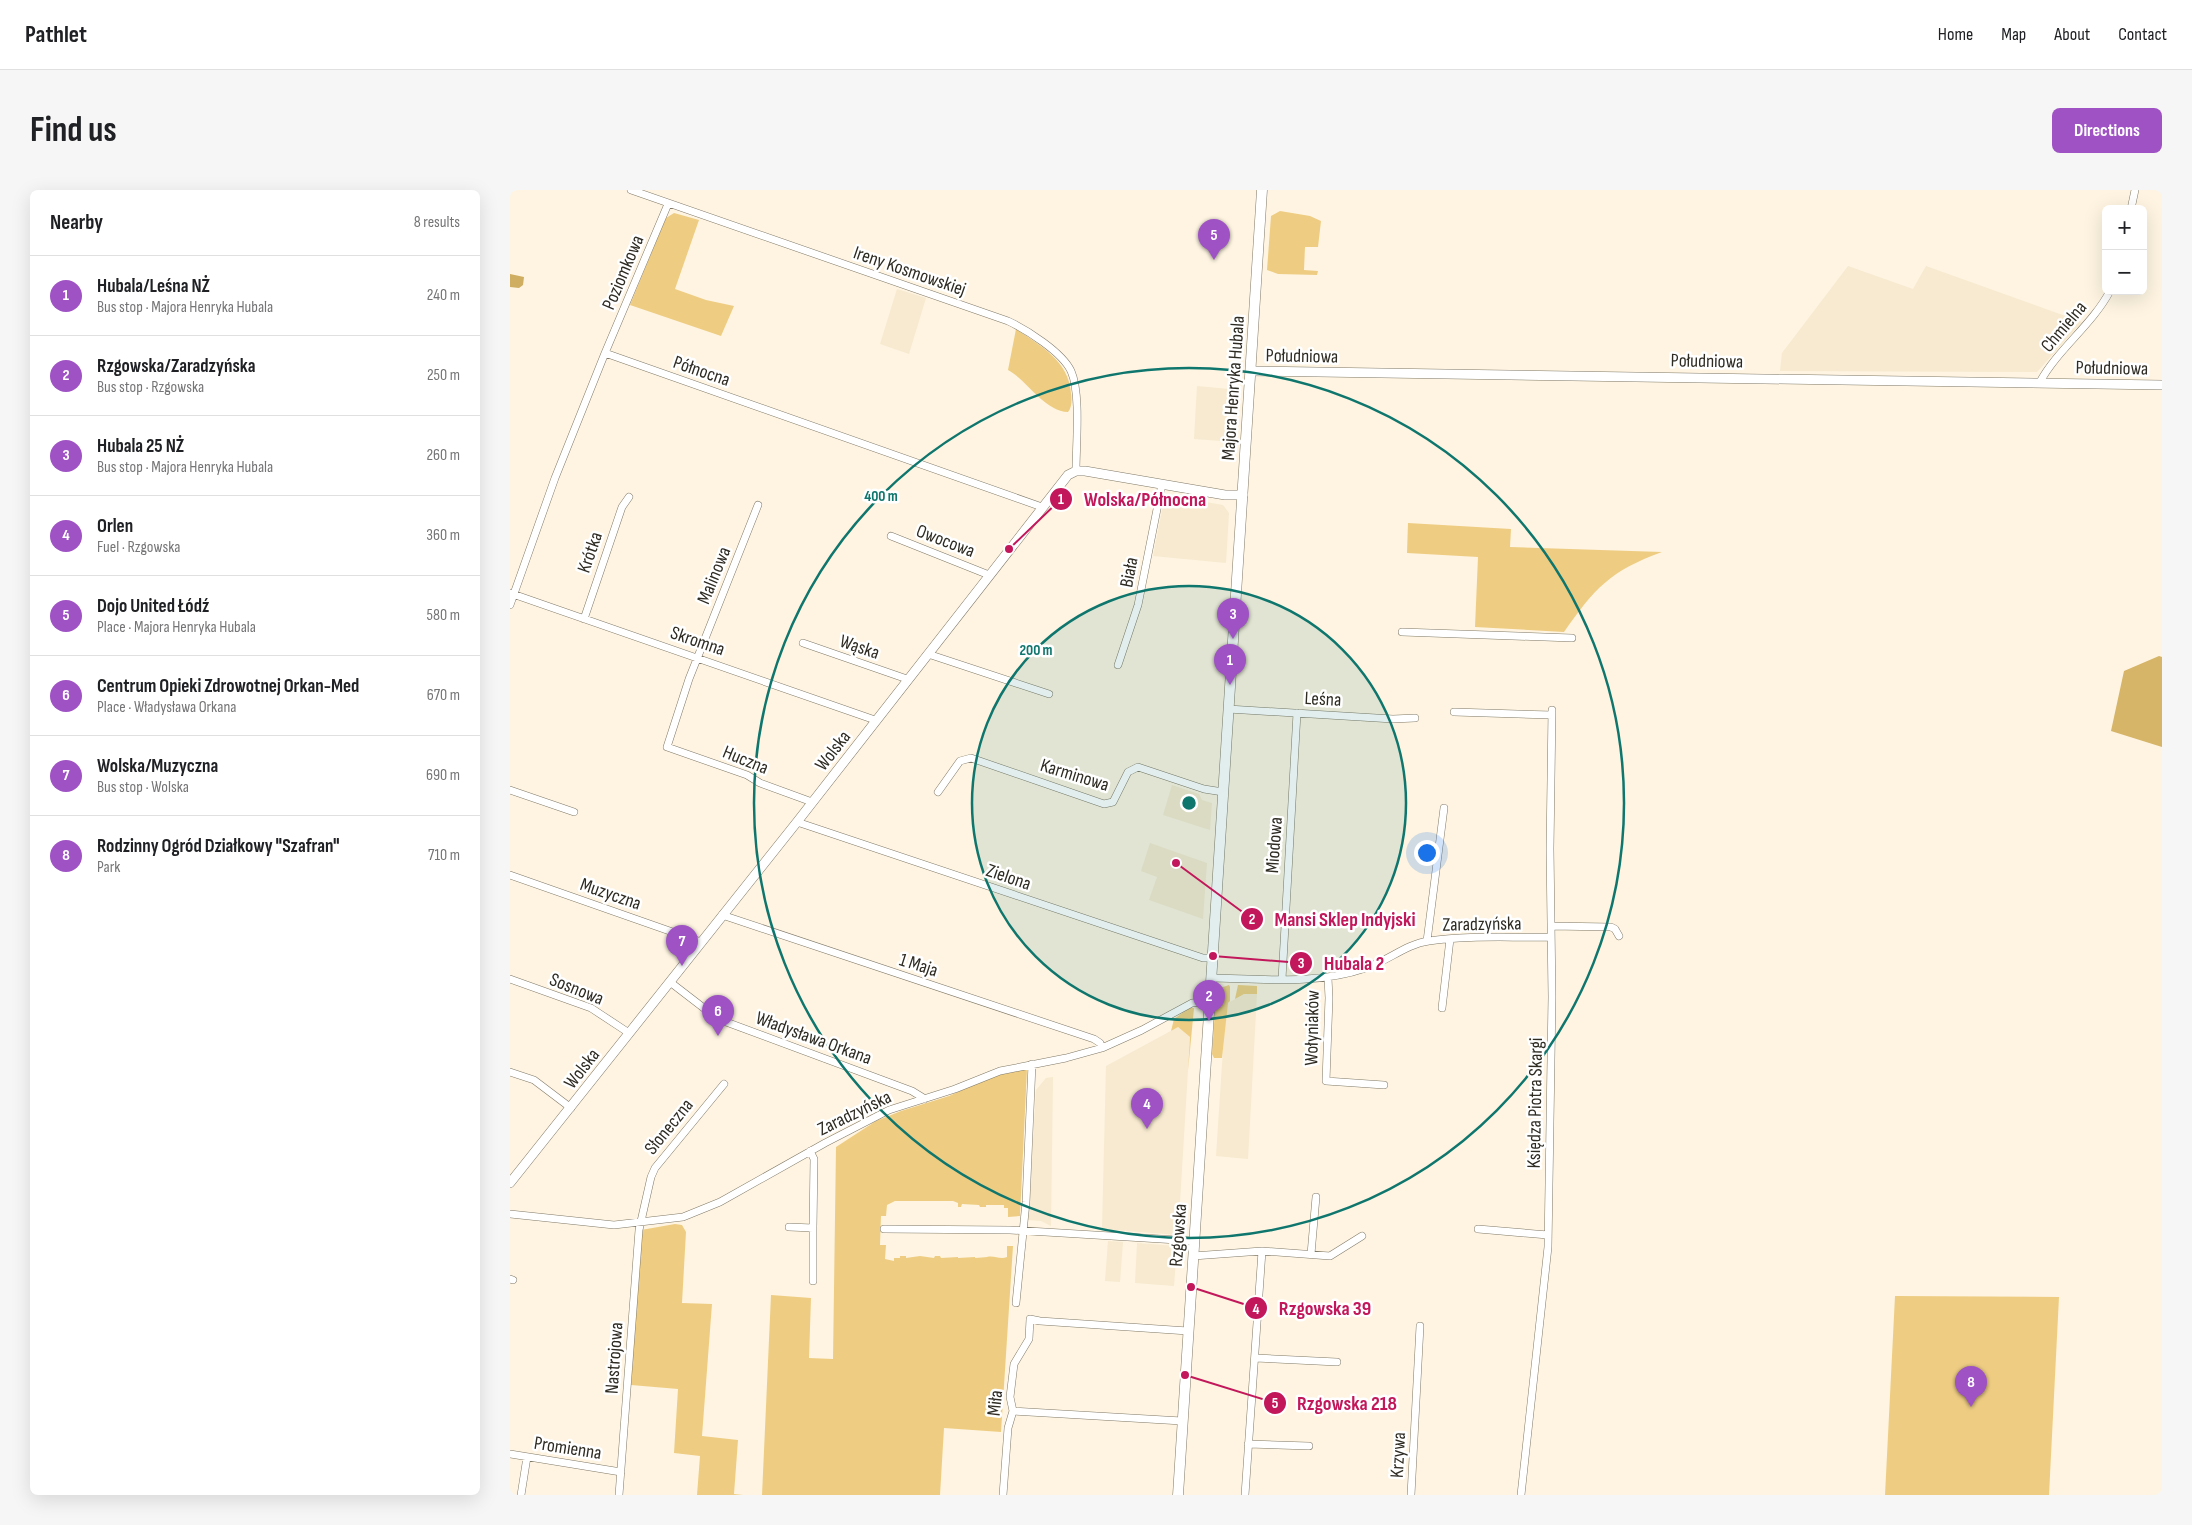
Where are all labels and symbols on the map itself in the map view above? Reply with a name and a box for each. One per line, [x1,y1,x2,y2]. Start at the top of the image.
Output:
pin: 5 [1198,219,1230,260]
street label: Poziomkowa [597,232,649,313]
street label: Ireny Kosmowskiej [850,241,969,301]
street label: Chmielna [2036,297,2092,357]
street label: Majora Henryka Hubala [1217,315,1250,461]
street label: Południowa [1266,344,1338,369]
street label: Południowa [1671,349,1743,374]
street label: Północna [670,351,733,392]
street label: Południowa [2076,356,2148,381]
callout: Wolska/Północna [1048,481,1216,516]
text: 400 m [864,487,898,506]
text: Wolska/Północna [1084,488,1206,512]
text: 1 [1058,490,1064,509]
street label: Owocowa [913,520,978,563]
street label: Krótka [573,529,608,576]
street label: Malinowa [693,544,736,608]
street label: Biała [1115,555,1144,589]
pin: 3 [1217,598,1249,639]
street label: Skromna [667,621,728,661]
street label: Wąska [837,630,882,665]
text: 200 m [1019,641,1053,660]
pin: 1 [1214,644,1246,685]
street label: Leśna [1304,687,1342,712]
street label: Wolska [810,726,856,776]
street label: Huczna [719,741,772,780]
street label: Karminowa [1037,754,1112,797]
centre of rings [1180,794,1198,812]
street label: Miodowa [1261,816,1288,874]
your location [1414,840,1440,866]
street label: Zielona [983,859,1034,896]
street label: Muzyczna [577,873,644,916]
callout: Mansi Sklep Indyjski [1240,901,1426,936]
text: Mansi Sklep Indyjski [1275,908,1415,932]
text: 2 [1249,910,1255,929]
street label: Zaradzyńska [1442,912,1522,937]
pin: 7 [666,925,698,966]
callout: Hubala 2 [1289,946,1394,981]
street label: 1 Maja [896,948,941,982]
text: Hubala 2 [1324,952,1384,976]
text: 3 [1298,954,1305,973]
street label: Sosnowa [546,968,607,1011]
pin: 2 [1193,980,1225,1021]
street label: Wołyniaków [1300,990,1325,1066]
pin: 6 [702,995,734,1036]
street label: Władysława Orkana [752,1007,875,1070]
street label: Księdza Piotra Skargi [1523,1037,1548,1169]
street label: Wolska [559,1044,605,1094]
street label: Zaradzyńska [814,1086,895,1141]
pin: 4 [1131,1088,1163,1129]
street label: Słoneczna [640,1094,699,1159]
street label: Rzgowska [1165,1203,1192,1267]
callout: Rzgowska 39 [1244,1291,1381,1326]
text: Rzgowska 39 [1279,1297,1371,1321]
text: 4 [1253,1300,1260,1319]
street label: Nastrojowa [601,1322,628,1395]
pin: 8 [1955,1366,1987,1407]
callout: Rzgowska 218 [1262,1385,1407,1420]
street label: Miła [983,1389,1008,1417]
text: Rzgowska 218 [1297,1392,1397,1416]
text: 5 [1272,1394,1279,1413]
street label: Promienna [532,1432,603,1465]
street label: Krzywa [1386,1432,1411,1479]

